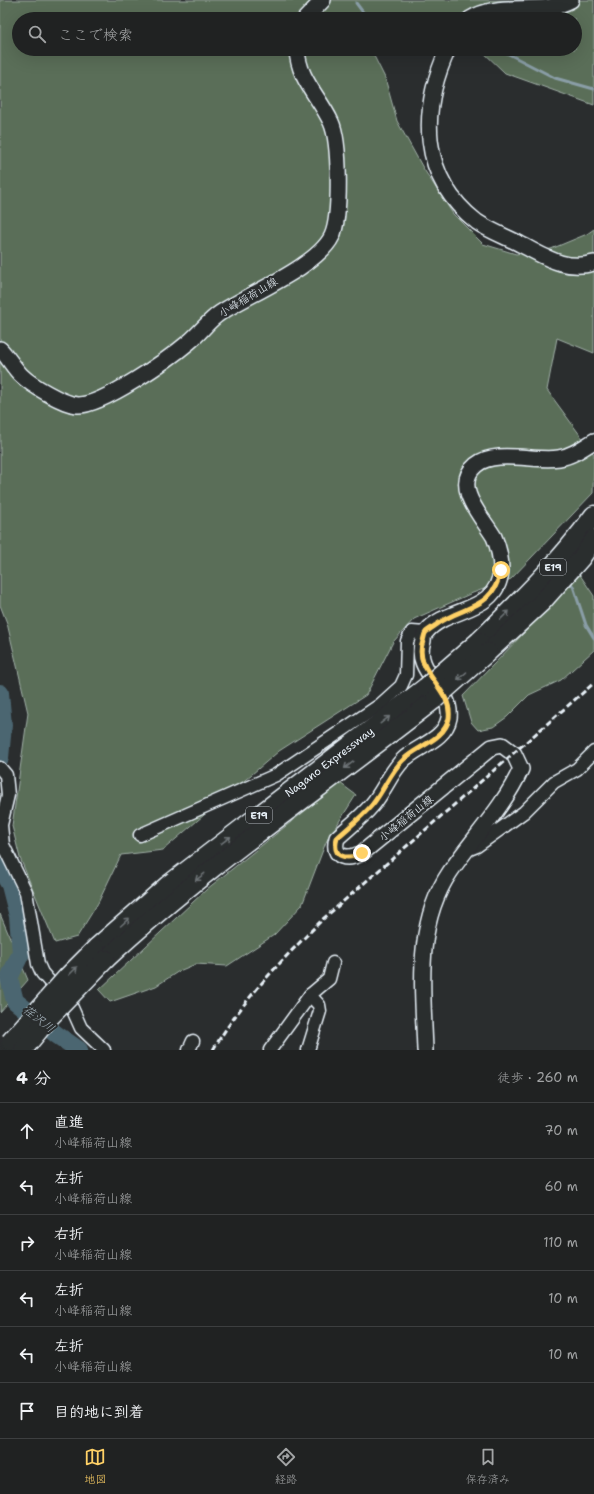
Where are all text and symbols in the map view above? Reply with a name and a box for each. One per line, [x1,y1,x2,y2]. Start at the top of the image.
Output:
search box [12,12,582,56]
icon: search [26,23,48,45]
text: ここで検索 [58,25,133,45]
street label: 小峰稲荷山線 [216,274,280,321]
road number: E19 [540,559,566,575]
route start [492,561,510,579]
one-way arrow [500,611,510,620]
one-way arrow [457,671,467,681]
one-way arrow [380,715,391,724]
street label: Nagano Expressway [282,724,377,801]
one-way arrow [343,761,354,770]
street label: 小峰稲荷山線 [376,792,437,845]
road number: E19 [246,807,272,823]
one-way arrow [220,836,231,844]
route end [353,844,371,862]
one-way arrow [195,873,206,882]
one-way arrow [120,917,130,927]
one-way arrow [68,966,78,976]
water label: 荏沢川 [20,1002,58,1036]
text: 4 分 [16,1067,51,1089]
text: 徒歩 · 260 m [497,1069,578,1086]
text: 直進 [54,1112,84,1132]
icon: ahead [16,1120,38,1142]
text: 70 m [544,1122,578,1139]
text: 小峰稲荷山線 [54,1134,132,1151]
text: 左折 [54,1168,84,1188]
icon: left [16,1176,38,1198]
text: 60 m [545,1178,578,1195]
text: 小峰稲荷山線 [54,1190,132,1207]
text: 右折 [54,1224,84,1244]
icon: right [16,1232,38,1254]
text: 110 m [543,1234,578,1251]
text: 小峰稲荷山線 [54,1246,132,1263]
text: 左折 [54,1280,84,1300]
icon: left [16,1288,38,1310]
text: 10 m [548,1290,578,1307]
text: 小峰稲荷山線 [54,1302,132,1319]
text: 左折 [54,1336,84,1356]
icon: left [16,1344,38,1366]
text: 10 m [548,1346,578,1363]
text: 小峰稲荷山線 [54,1358,132,1375]
icon: arrive [16,1400,38,1422]
text: 目的地に到着 [54,1402,144,1422]
tab: 地図 [84,1446,106,1487]
tab: 経路 [275,1446,297,1487]
tab: 保存済み [466,1446,510,1487]

